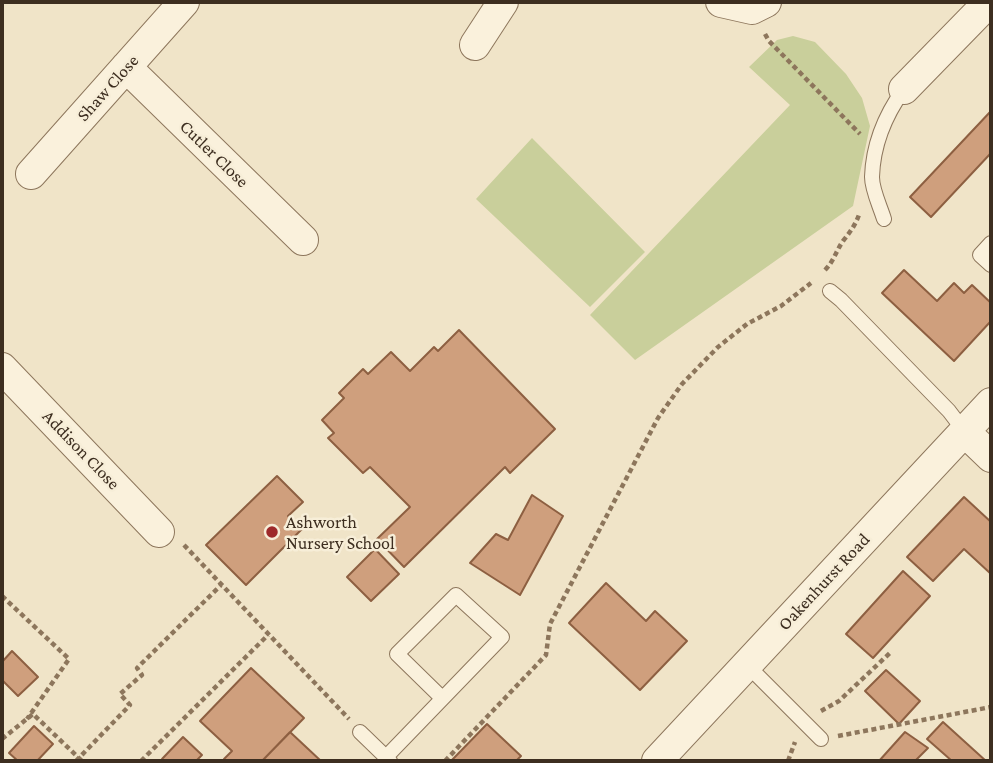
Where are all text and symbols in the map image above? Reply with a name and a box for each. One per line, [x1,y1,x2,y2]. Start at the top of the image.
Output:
street label: Shaw Close [72,50,144,126]
street label: Cutler Close [175,116,253,192]
street label: Addison Close [38,406,124,494]
place label: Ashworth Nursery School [286,511,395,554]
marker: Ashworth Nursery School [264,524,280,540]
street label: Oakenhurst Road [774,529,874,635]

